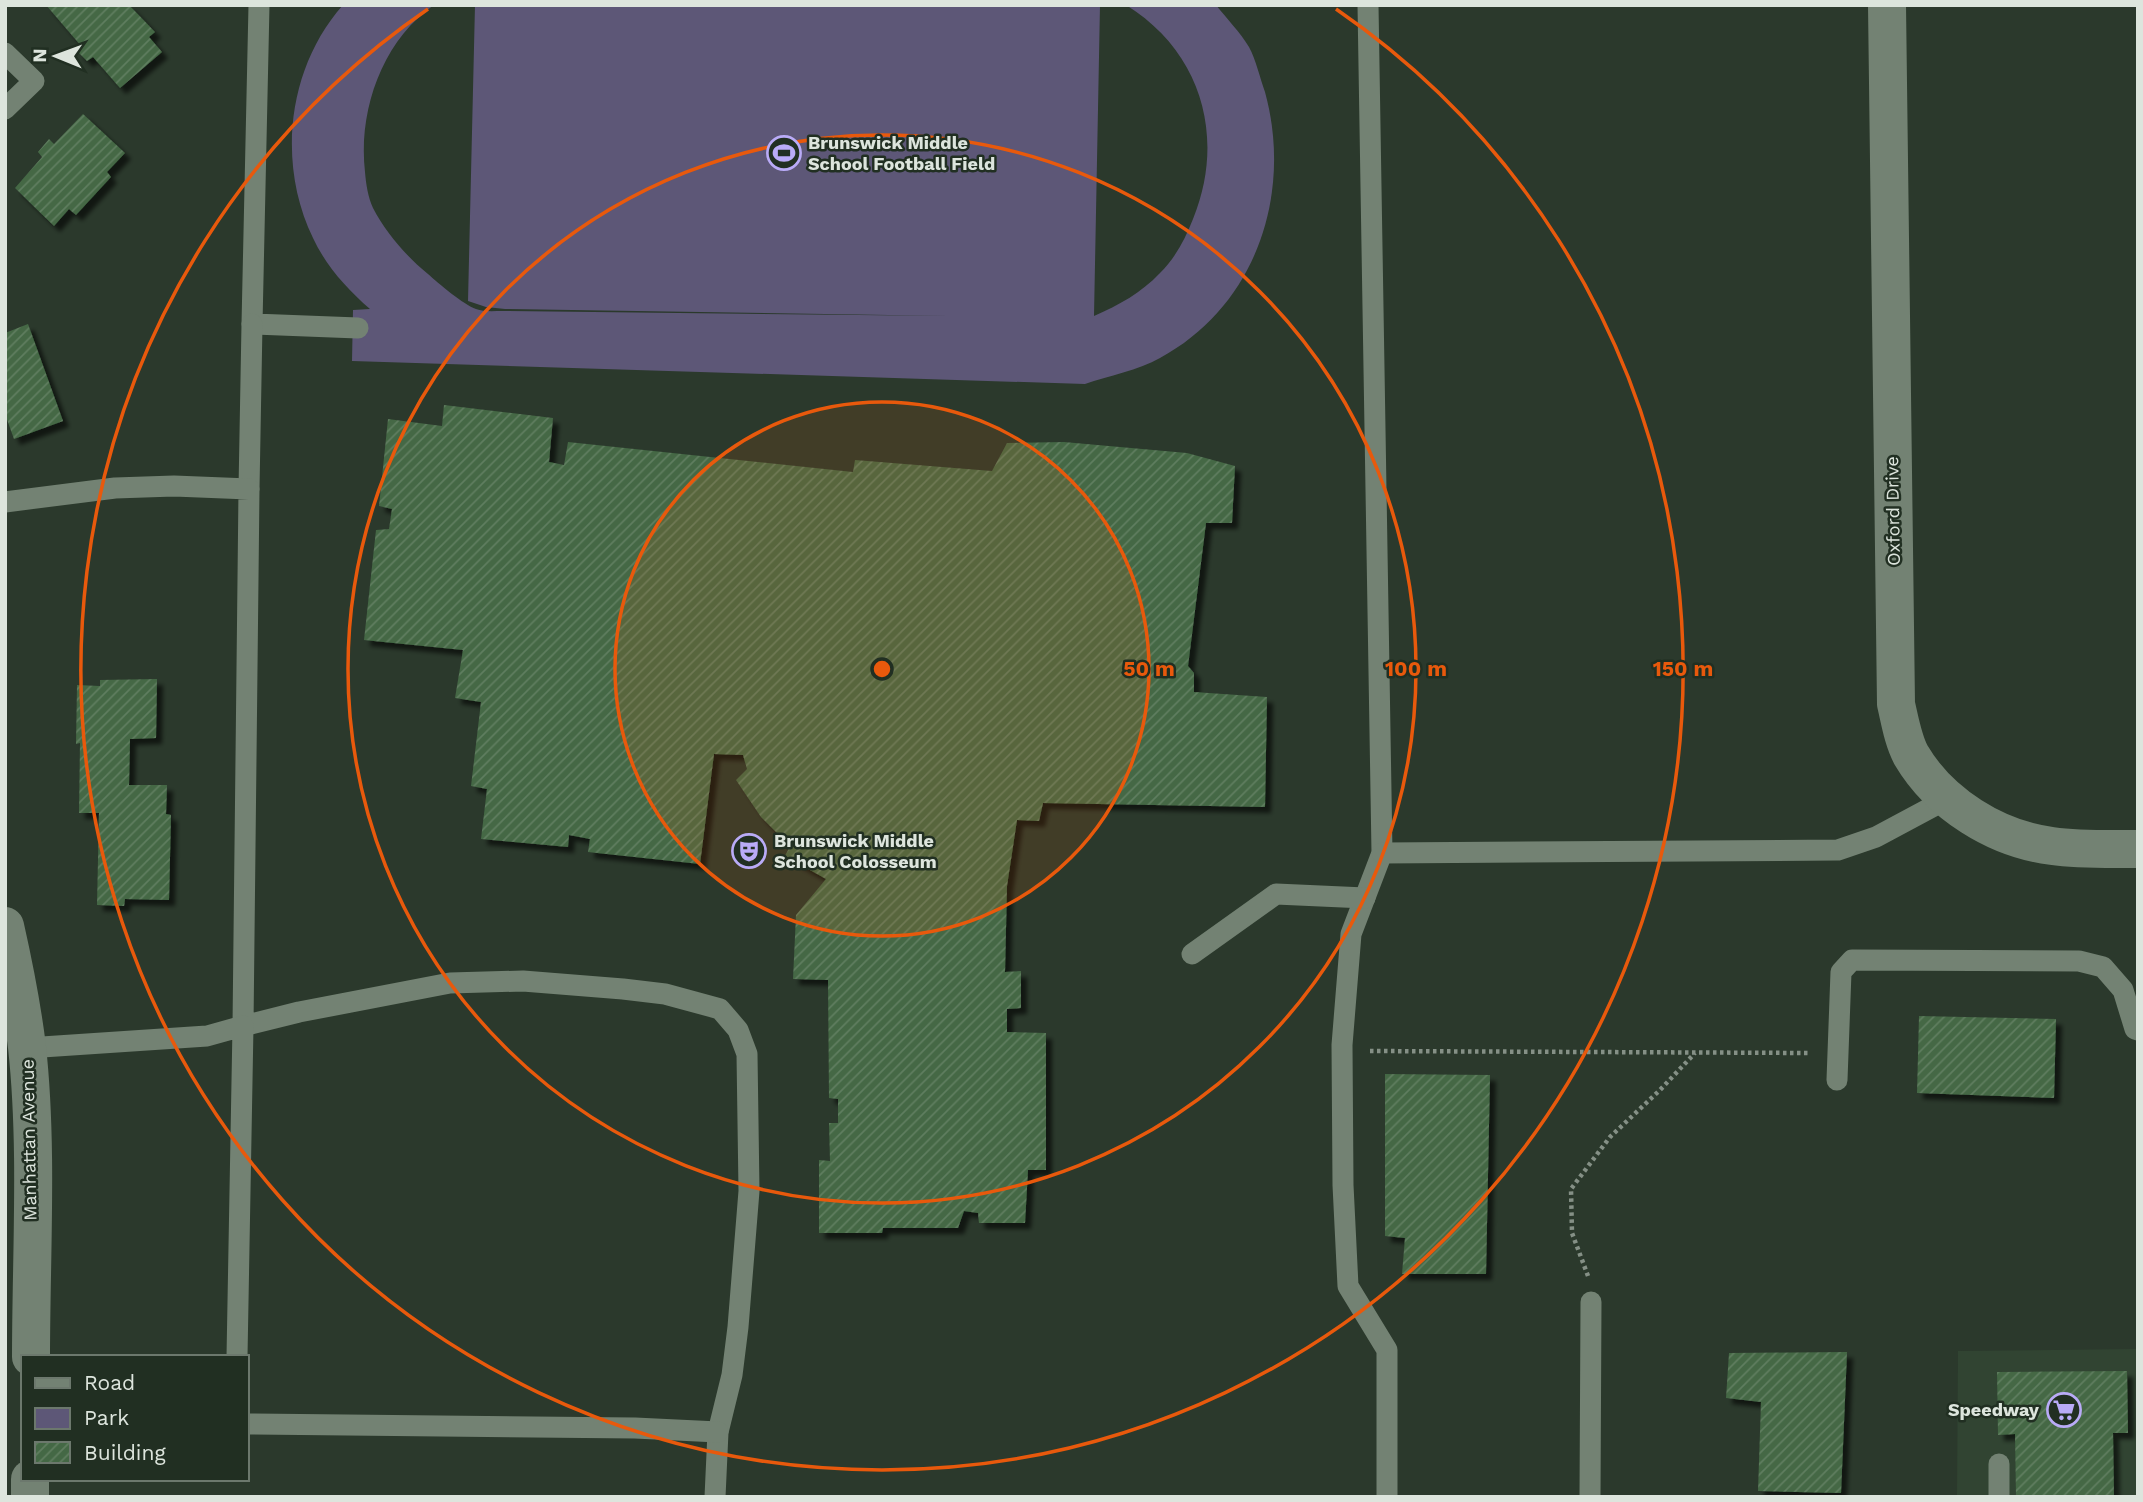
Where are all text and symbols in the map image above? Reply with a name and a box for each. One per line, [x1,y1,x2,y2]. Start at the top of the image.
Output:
north arrow [21,21,91,91]
text: N [28,48,51,63]
place label: Brunswick Middle School Football Field [808,132,995,174]
sports icon: Brunswick Middle School Football Field [765,134,803,172]
street label: Oxford Drive [1881,456,1904,566]
text: 50 m [1123,656,1175,681]
text: 100 m [1385,656,1447,681]
text: 150 m [1653,656,1713,681]
centre of rings [870,657,894,681]
place label: Brunswick Middle School Colosseum [774,830,937,872]
theatre icon: Brunswick Middle School Colosseum [730,832,768,870]
street label: Manhattan Avenue [17,1059,40,1221]
legend [21,1355,248,1481]
text: Road [84,1370,135,1395]
supermarket icon: Speedway [2045,1391,2083,1429]
place label: Speedway [1948,1399,2040,1420]
text: Park [84,1405,129,1430]
text: Building [84,1440,166,1465]

